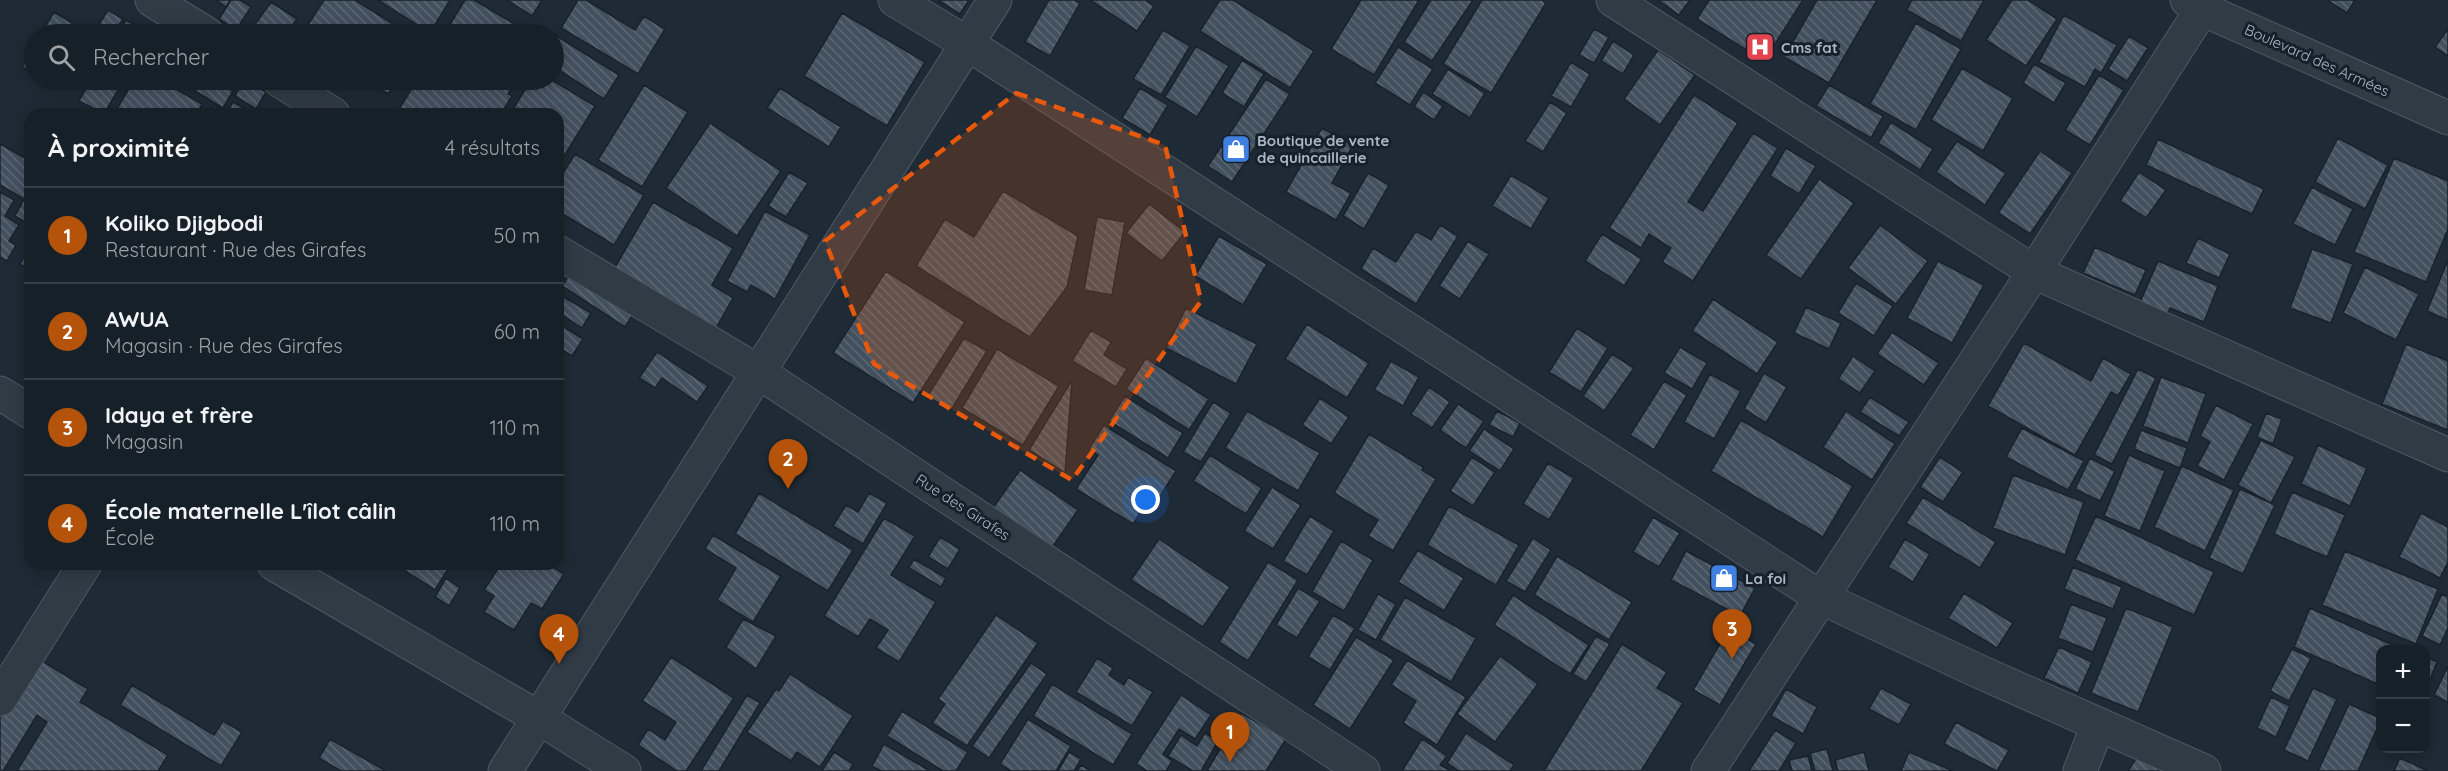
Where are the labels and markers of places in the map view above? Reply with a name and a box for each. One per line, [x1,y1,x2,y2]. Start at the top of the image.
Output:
hospital icon: Cms fat [1744,31,1776,63]
place label: Cms fat [1781,38,1838,57]
place label: Boutique de vente de quincaillerie [1257,131,1390,167]
shop icon: Boutique de vente de quincaillerie [1220,133,1252,165]
pin: 2 [768,440,808,489]
shop icon: La foi [1708,562,1740,594]
place label: La foi [1745,569,1786,588]
pin: 3 [1712,610,1752,659]
pin: 4 [540,614,578,664]
pin: 1 [1210,712,1250,762]

